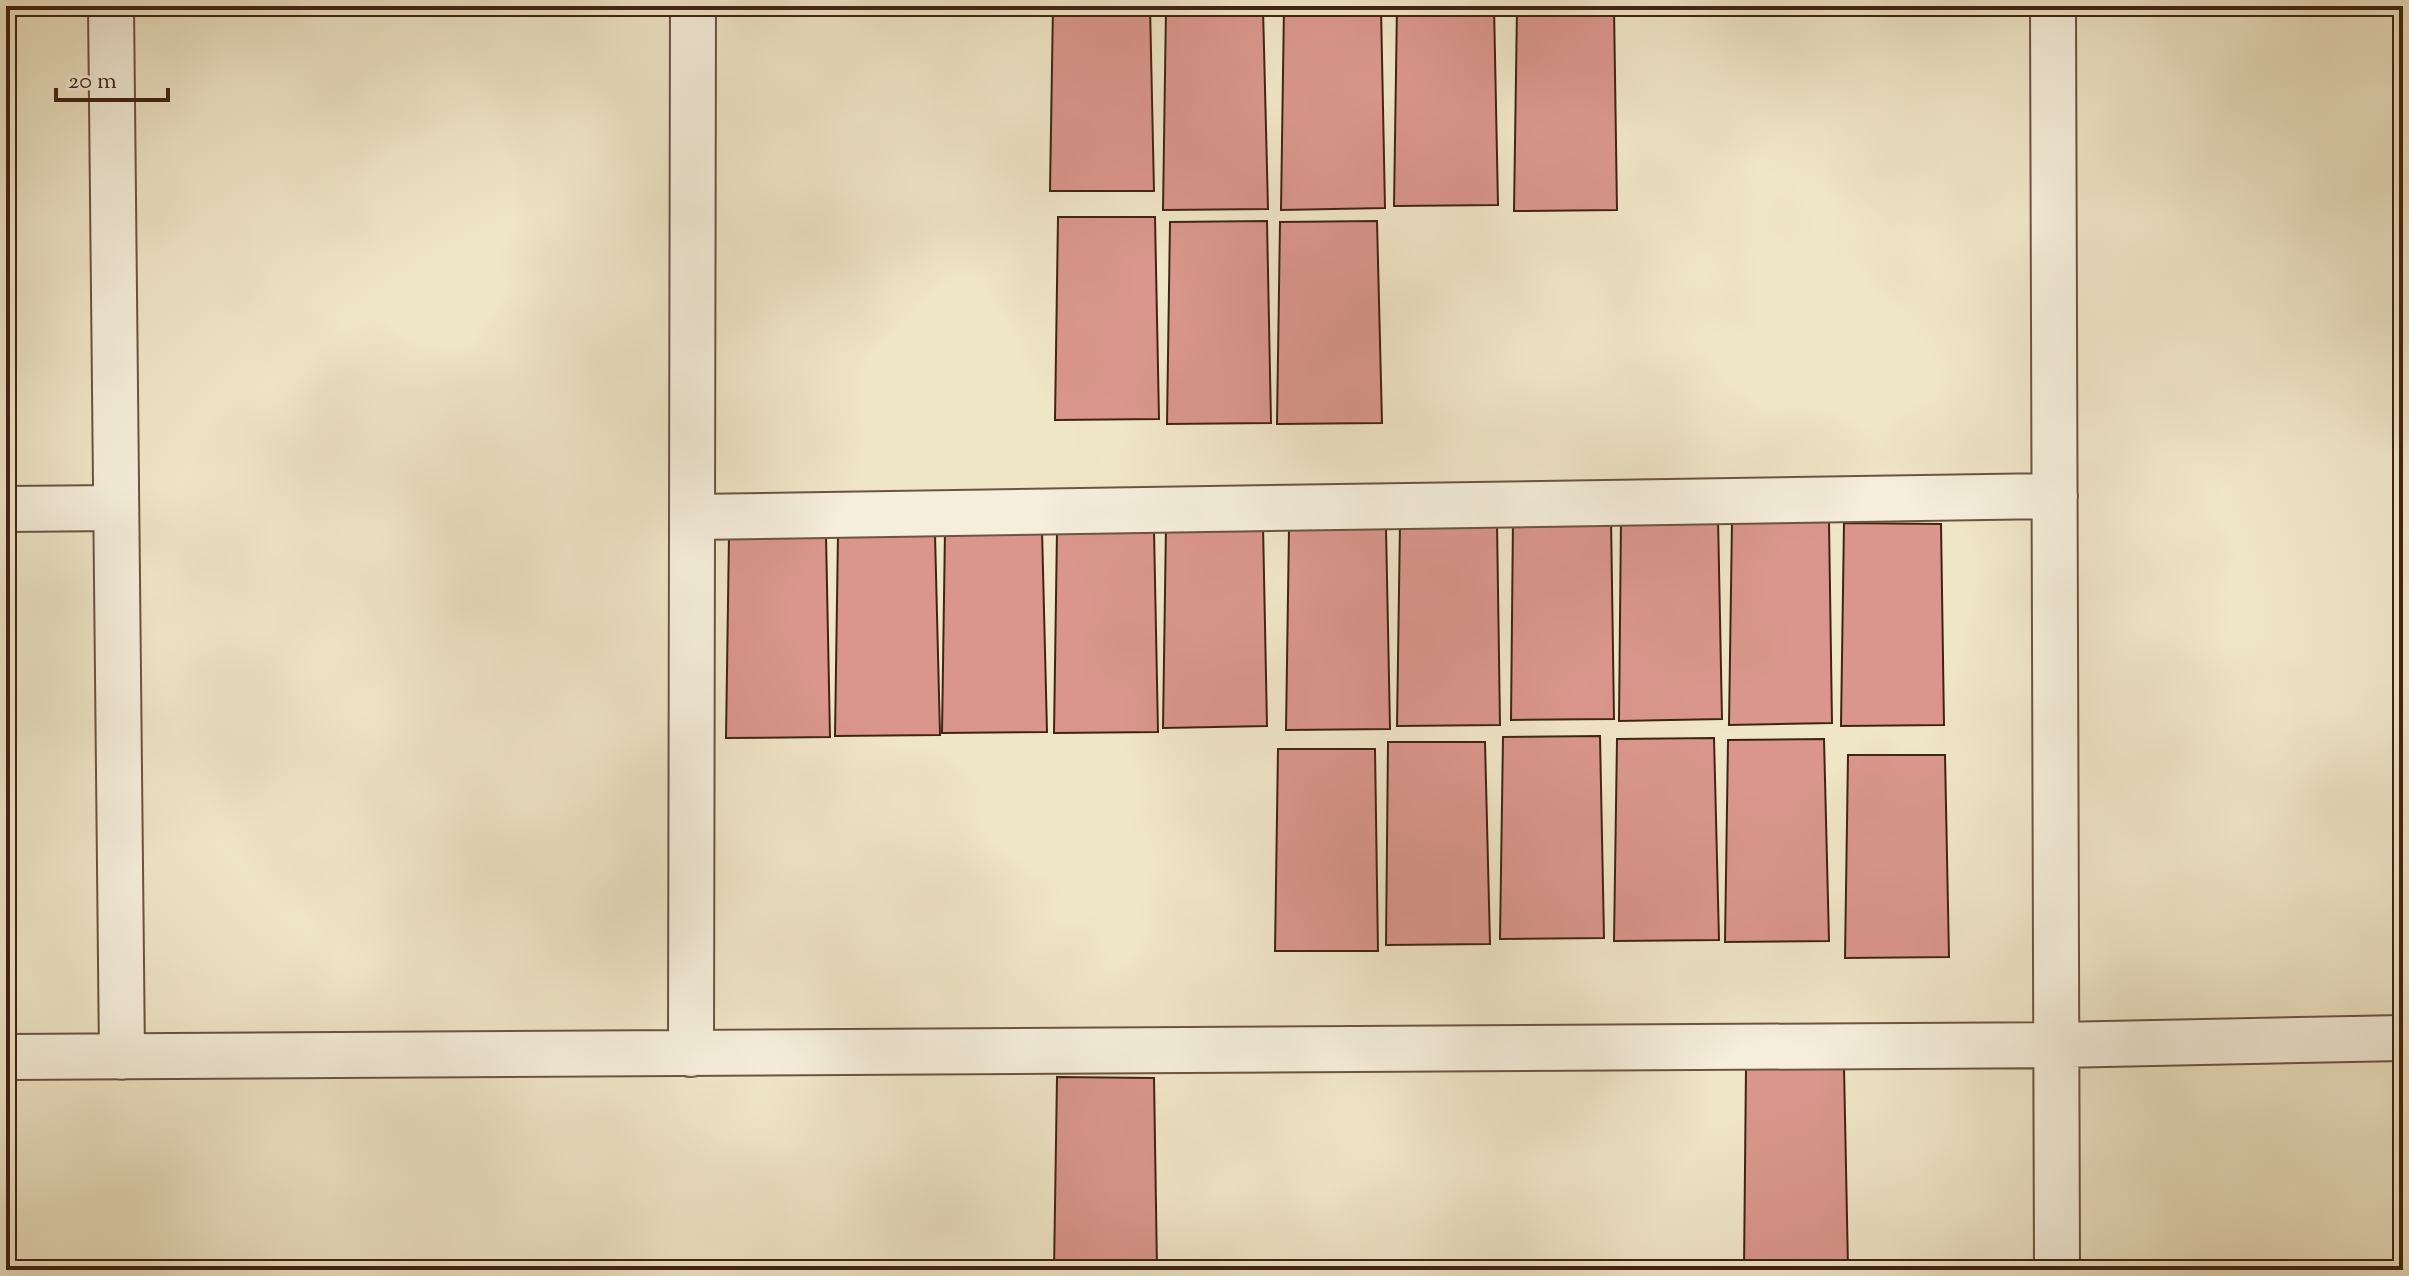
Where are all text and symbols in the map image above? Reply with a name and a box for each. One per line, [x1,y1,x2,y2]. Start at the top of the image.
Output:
scale bar [56,52,168,102]
text: 20 m [68,65,117,99]

